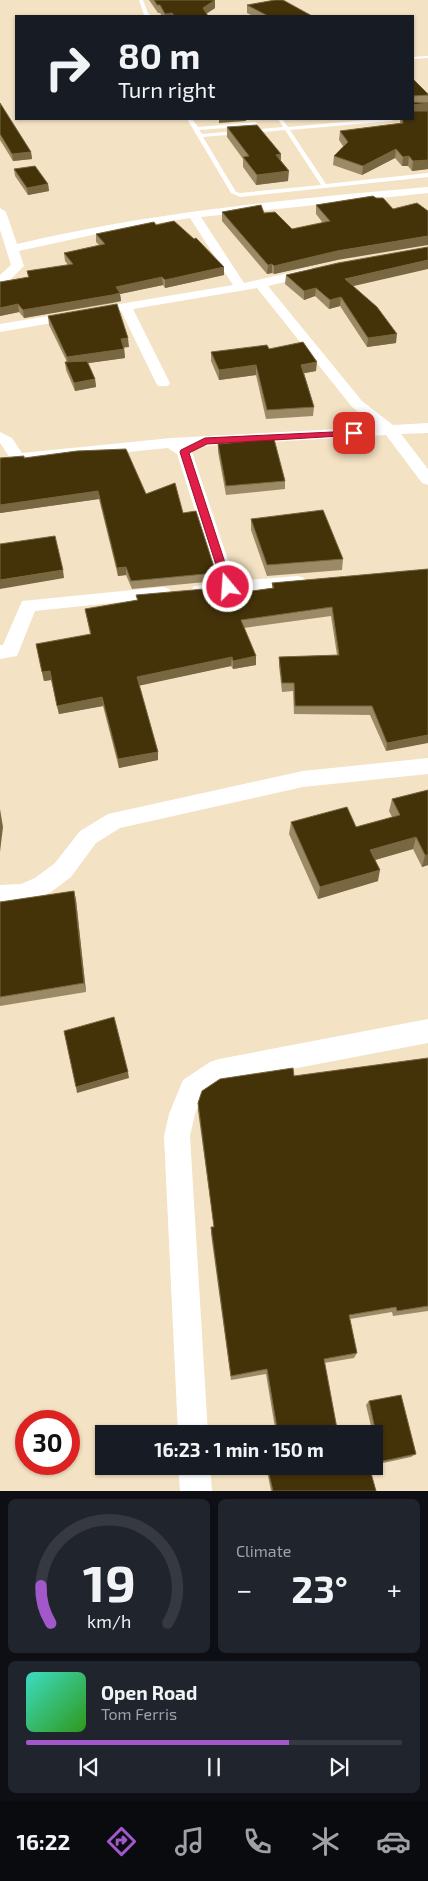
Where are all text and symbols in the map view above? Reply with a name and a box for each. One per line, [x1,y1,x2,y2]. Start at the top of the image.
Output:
text: 80 m [118,34,200,76]
icon: right [35,35,100,100]
text: Turn right [118,76,216,102]
pin [333,412,375,454]
icon: arrive [340,419,368,447]
position arrow [201,560,253,612]
speed limit sign: 30 [15,1410,80,1475]
text: 16:23 · 1 min · 150 m [154,1438,324,1461]
text: Climate [236,1541,291,1560]
text: 19 [82,1550,136,1612]
text: 23° [291,1565,348,1611]
text: − [236,1572,252,1606]
text: + [387,1572,402,1606]
text: km/h [87,1610,131,1632]
text: Open Road [101,1681,197,1704]
text: Tom Ferris [101,1704,177,1723]
icon: previous [75,1753,103,1781]
icon: pause [200,1753,228,1781]
icon: next [325,1753,353,1781]
icon: directions [104,1824,139,1859]
icon: music [172,1824,207,1859]
icon: phone [240,1824,275,1859]
icon: climate [308,1824,343,1859]
icon: car [376,1824,411,1859]
text: 16:22 [17,1828,70,1854]

